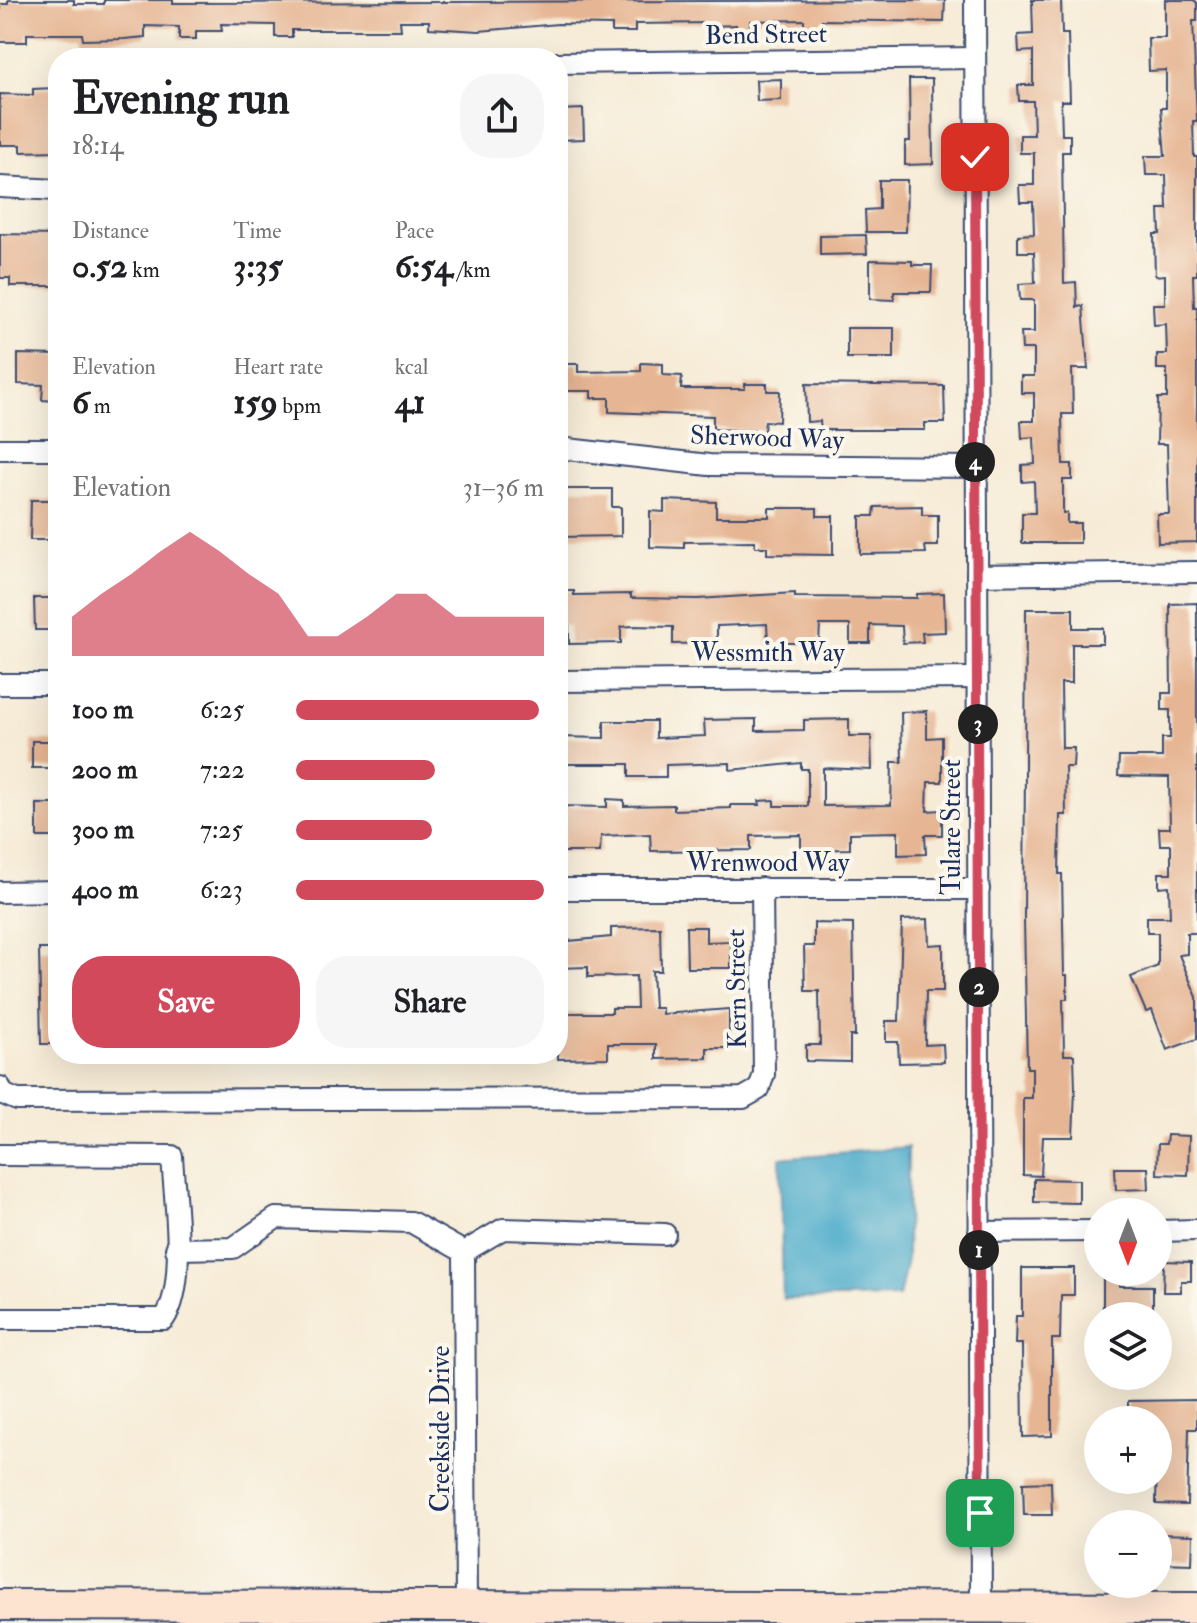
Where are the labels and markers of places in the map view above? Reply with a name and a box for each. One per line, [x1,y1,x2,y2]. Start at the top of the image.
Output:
pin [941,123,1009,191]
pin: 4 [955,442,995,482]
pin: 3 [958,704,998,744]
pin: 2 [959,967,999,1007]
pin: 1 [959,1230,999,1270]
pin [946,1479,1014,1547]

